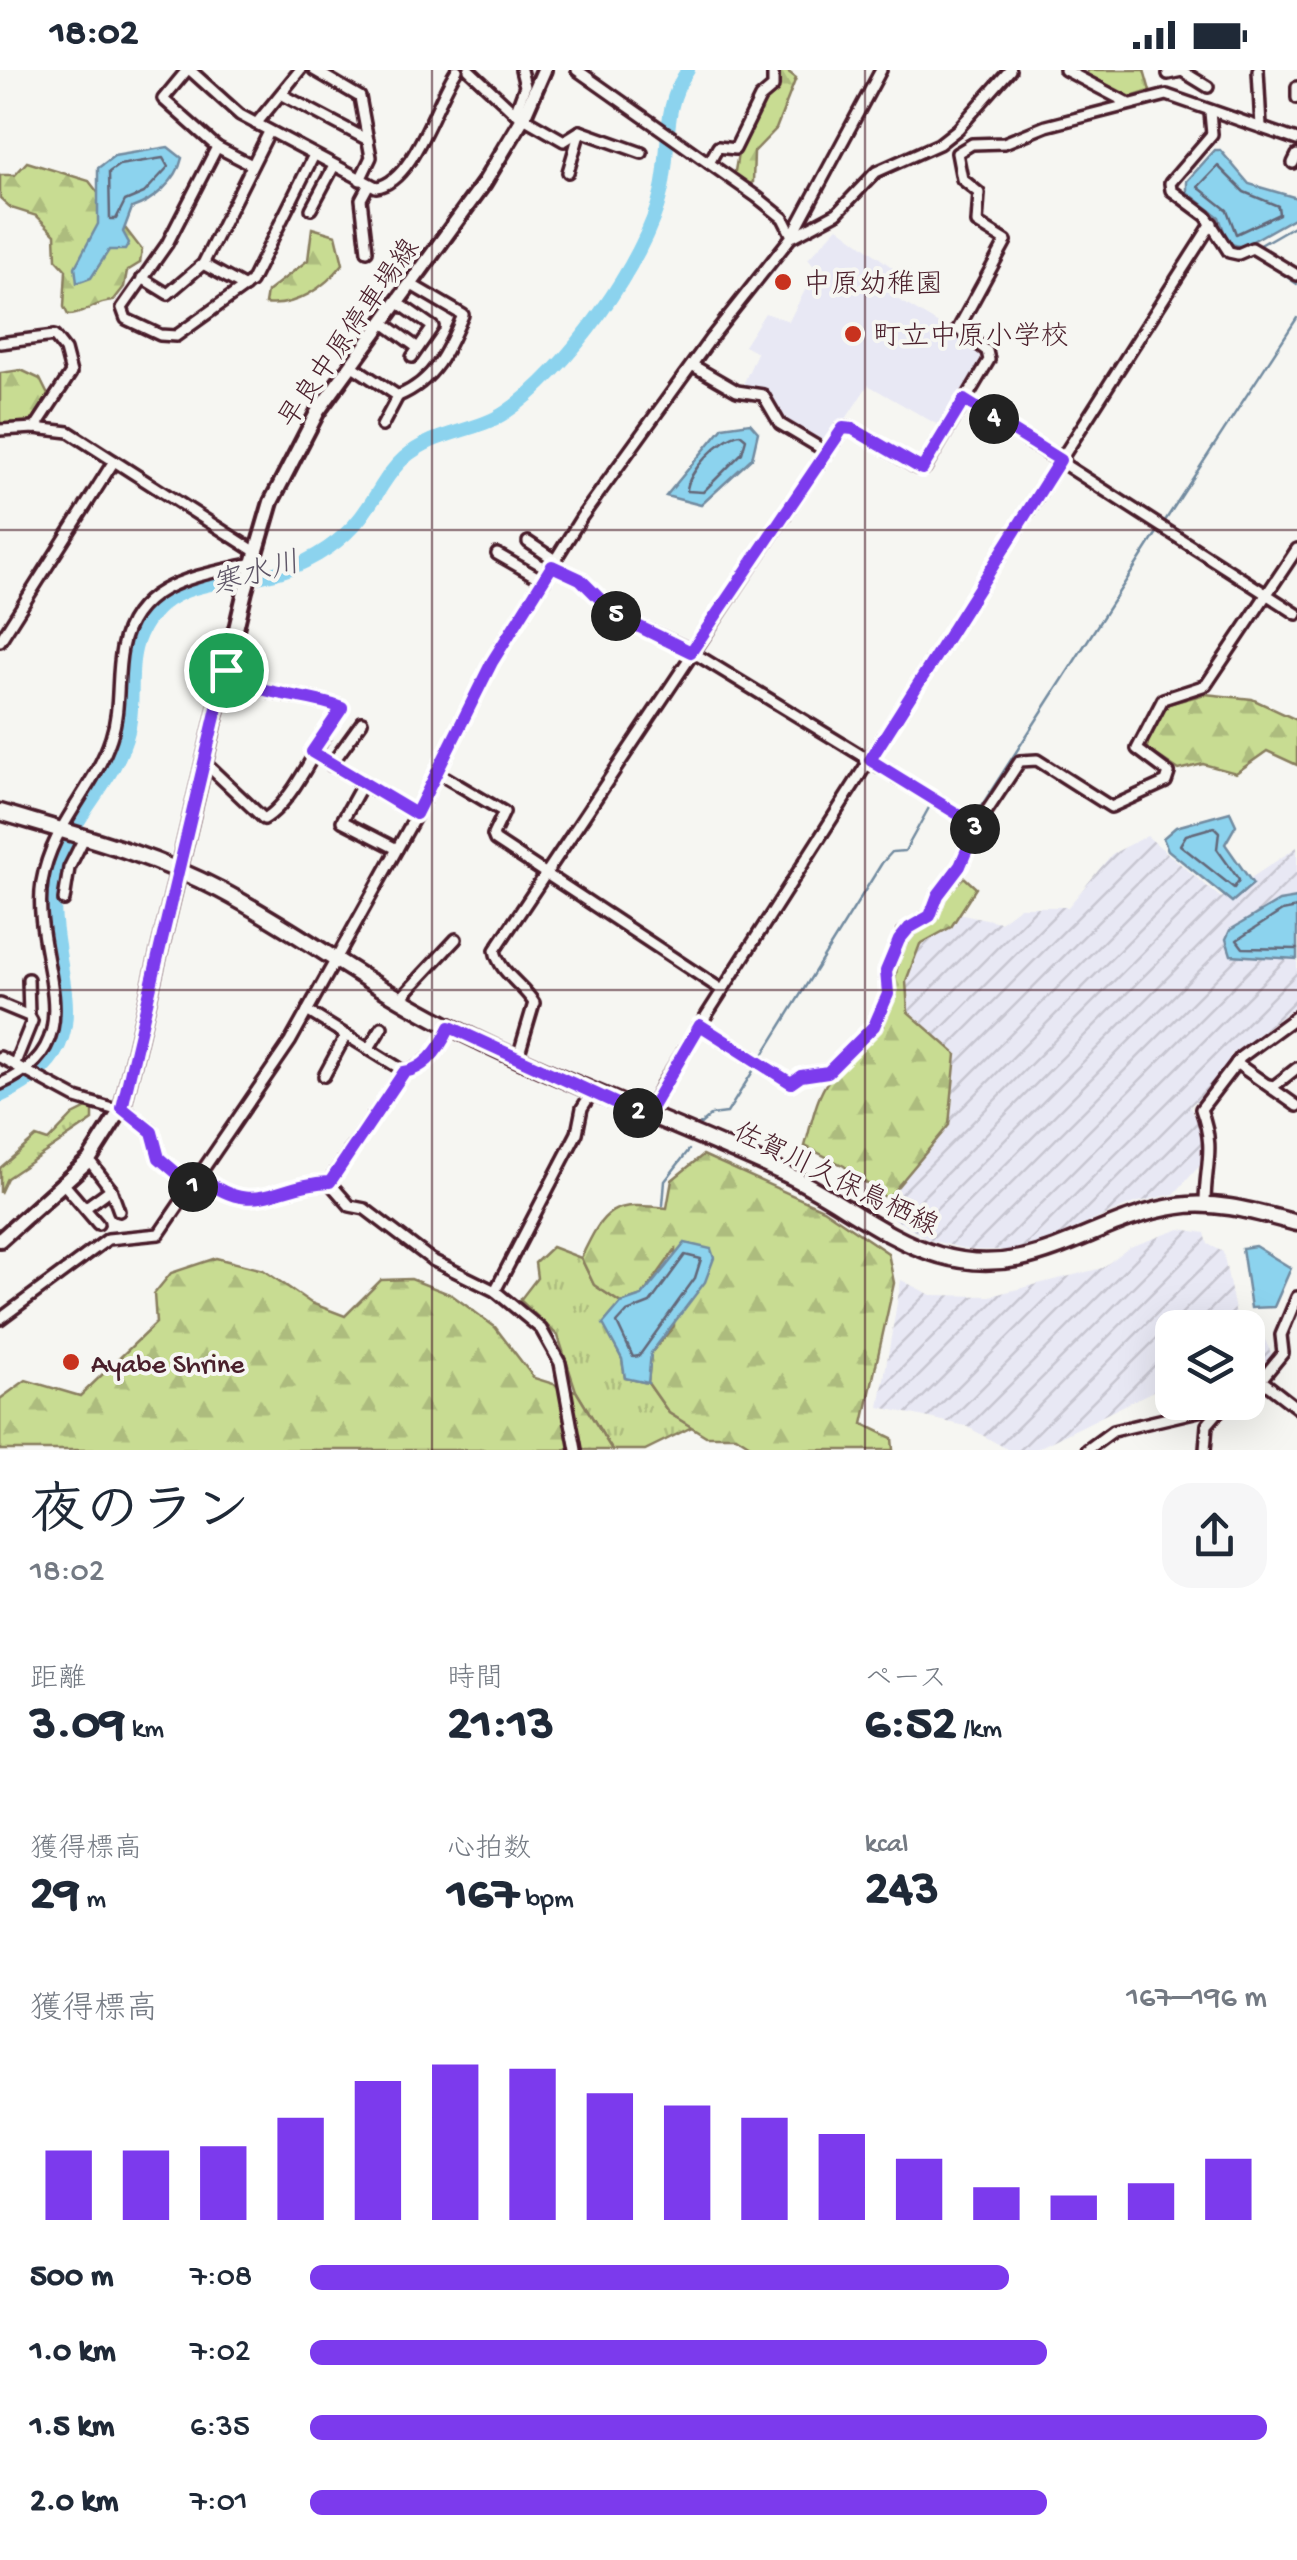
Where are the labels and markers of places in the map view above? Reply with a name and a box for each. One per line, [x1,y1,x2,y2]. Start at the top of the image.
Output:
place label: 中原幼稚園 [803,269,943,303]
marker: 中原幼稚園 [772,271,794,293]
place label: 町立中原小学校 [873,321,1069,355]
marker: 町立中原小学校 [842,323,864,345]
pin: 4 [969,394,1019,444]
pin: 5 [591,591,641,641]
pin [184,628,269,713]
pin: 3 [950,804,1000,854]
pin: 2 [613,1088,663,1138]
pin: 1 [168,1162,218,1212]
place label: Ayabe Shrine [91,1350,245,1383]
marker: Ayabe Shrine [60,1351,82,1373]

